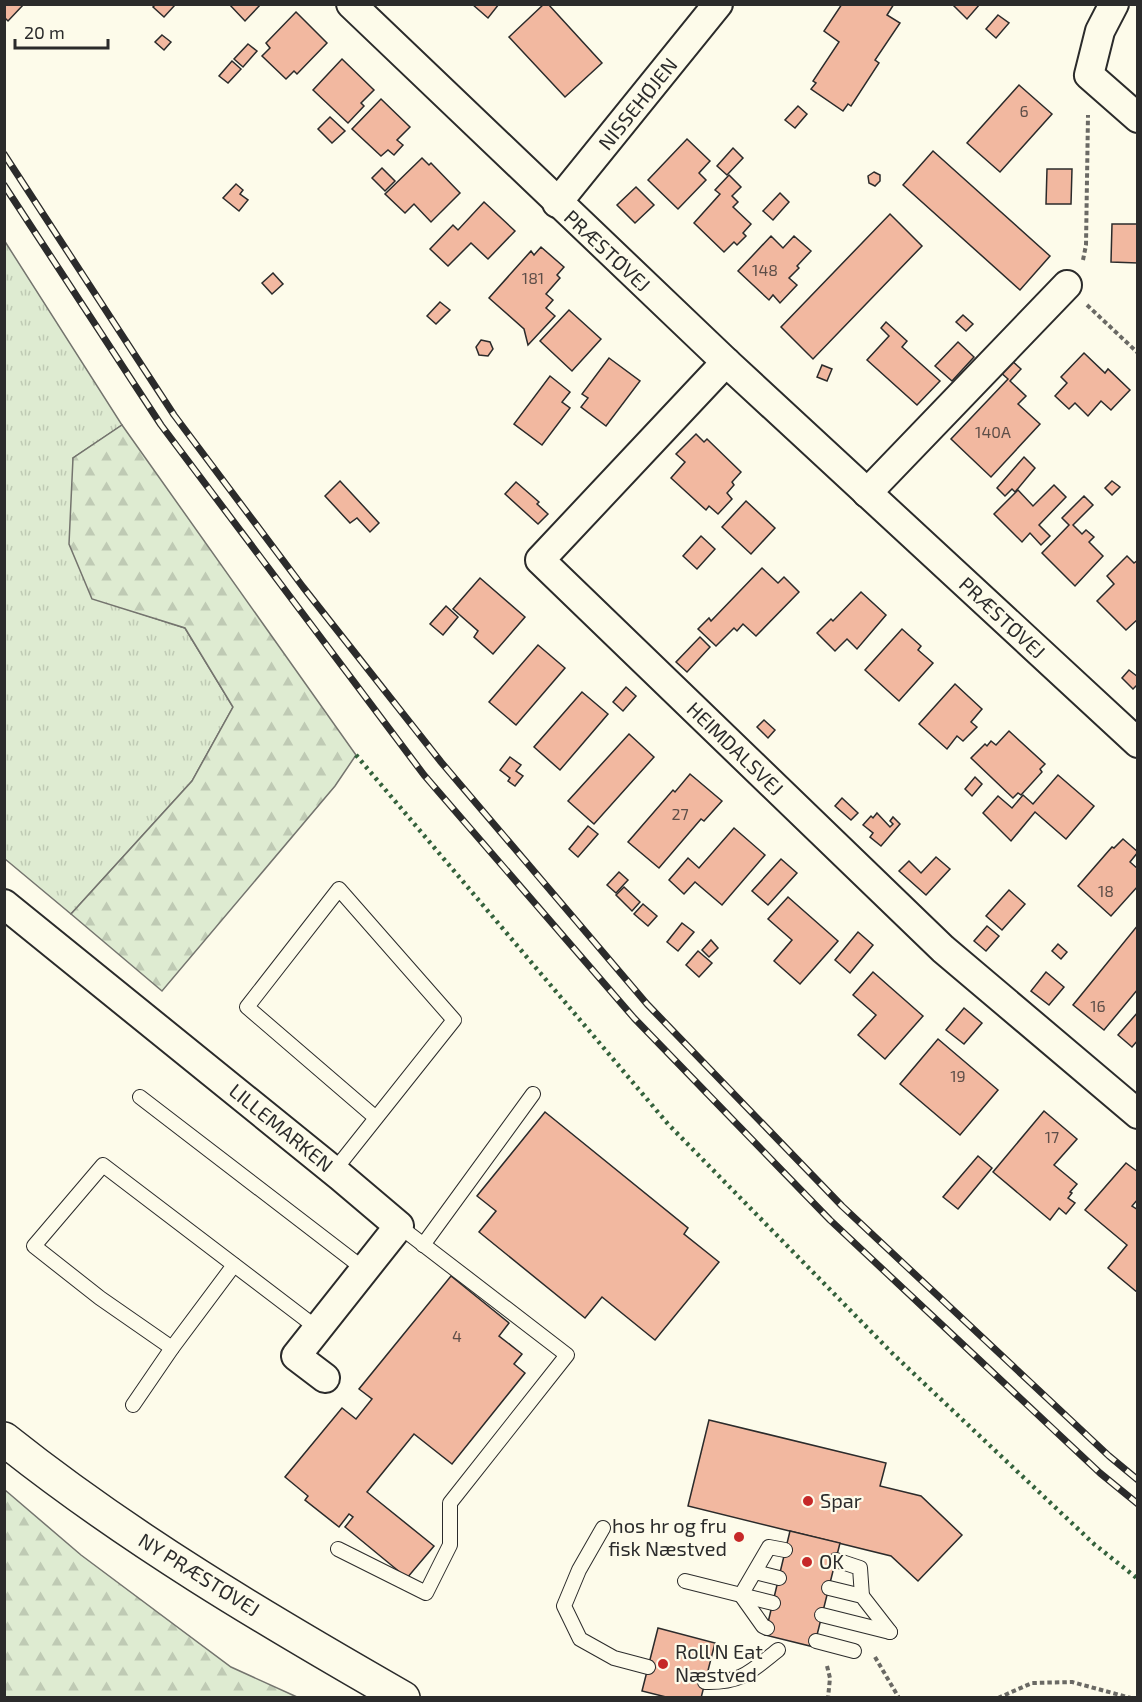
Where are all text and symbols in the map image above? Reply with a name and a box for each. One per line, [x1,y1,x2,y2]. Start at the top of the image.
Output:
scale bar [15,12,108,50]
text: 20 m [24,21,65,43]
street label: NISSEHØJEN [593,52,682,154]
house number: 6 [1019,101,1029,120]
street label: PRÆSTØVEJ [560,204,656,296]
house number: 148 [752,260,778,279]
house number: 181 [522,268,544,287]
house number: 140A [975,422,1011,441]
street label: PRÆSTØVEJ [955,571,1051,663]
street label: HEIMDALSVEJ [683,696,789,800]
house number: 27 [671,804,689,823]
house number: 18 [1098,881,1114,900]
house number: 16 [1090,996,1106,1015]
house number: 19 [950,1066,966,1085]
street label: LILLEMARKEN [225,1078,338,1176]
house number: 17 [1045,1127,1059,1146]
house number: 4 [452,1326,462,1345]
place label: Spar [820,1488,862,1512]
marker: Spar [801,1494,815,1508]
place label: hos hr og fru fisk Næstved [608,1513,727,1560]
street label: NY PRÆSTØVEJ [135,1527,264,1621]
marker: hos hr og fru fisk Næstved [732,1530,746,1544]
place label: OK [819,1549,844,1573]
marker: OK [800,1555,814,1569]
place label: Roll N Eat Næstved [675,1639,763,1686]
marker: Roll N Eat Næstved [656,1657,670,1671]

